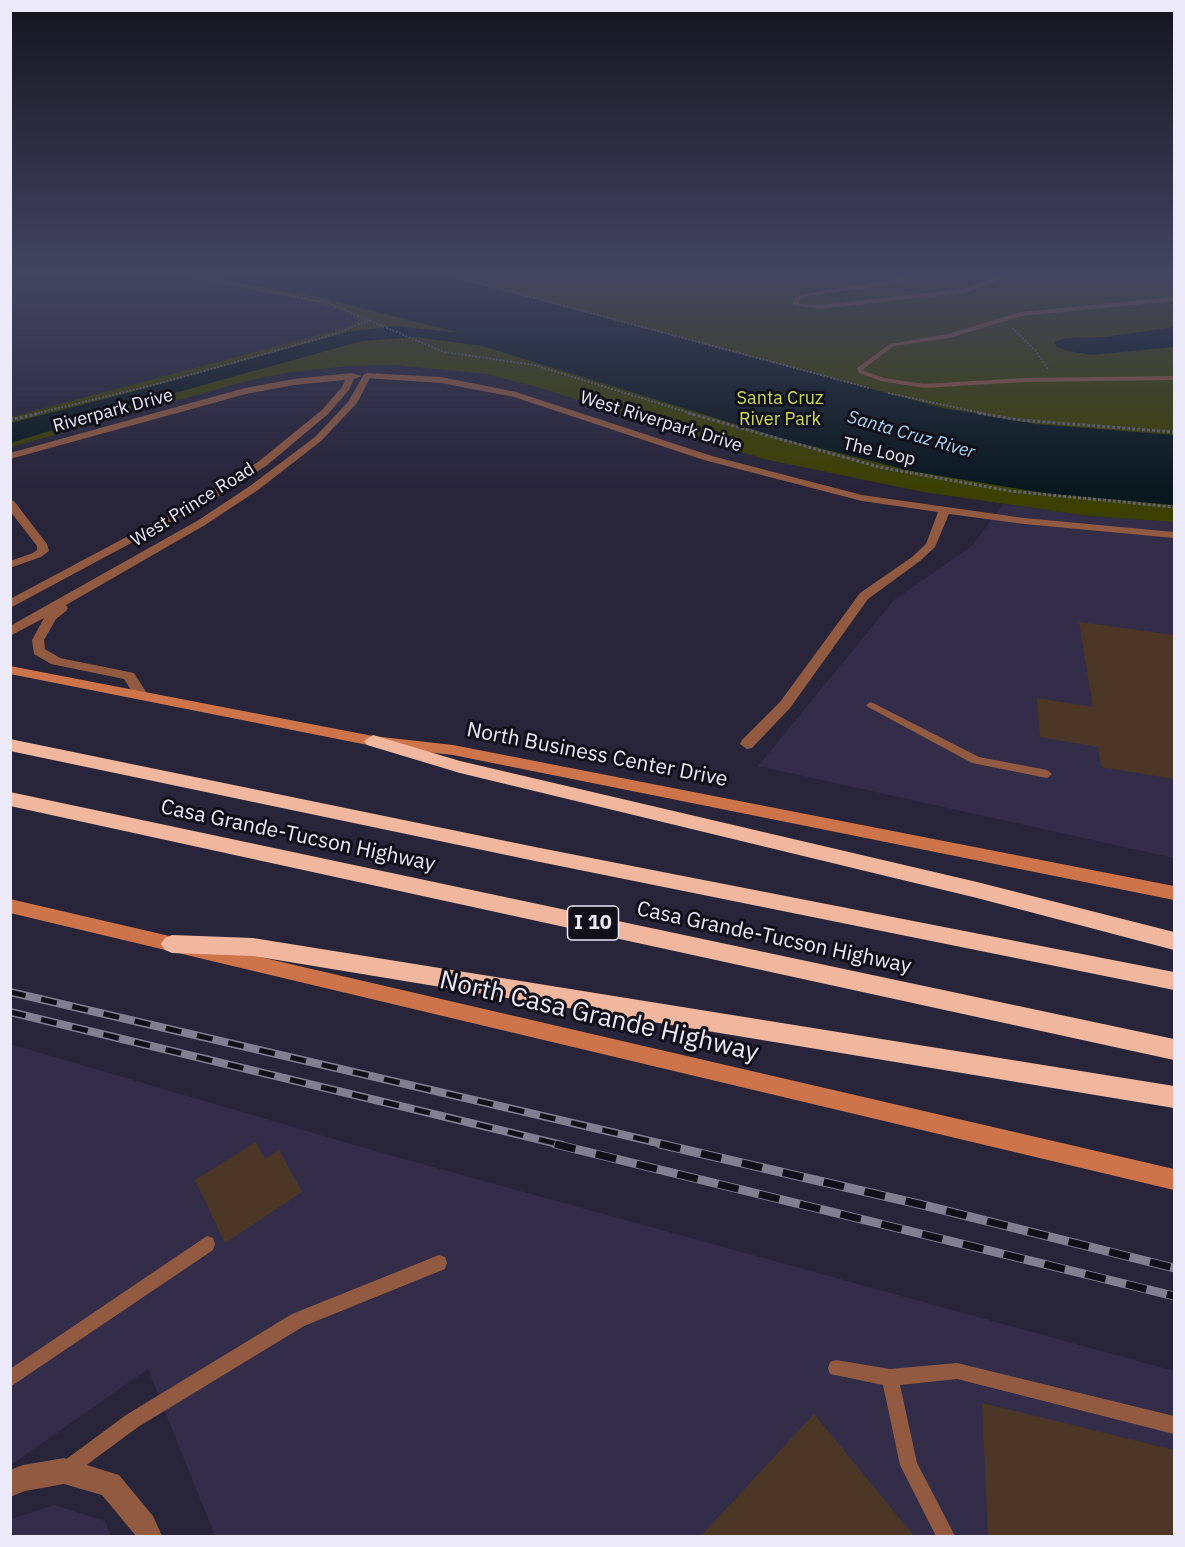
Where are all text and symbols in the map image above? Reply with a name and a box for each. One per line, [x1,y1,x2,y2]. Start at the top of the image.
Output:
street label: Riverpark Drive [51,385,175,437]
street label: West Riverpark Drive [577,387,745,457]
park label: Santa Cruz River Park [737,388,823,430]
water label: Santa Cruz River [845,406,977,464]
street label: The Loop [840,433,918,471]
street label: West Prince Road [127,458,259,552]
street label: North Business Center Drive [464,717,730,793]
street label: Casa Grande-Tucson Highway [158,795,438,877]
street label: Casa Grande-Tucson Highway [634,897,914,979]
road number: I 10 [568,906,618,940]
street label: North Casa Grande Highway [436,965,762,1069]

